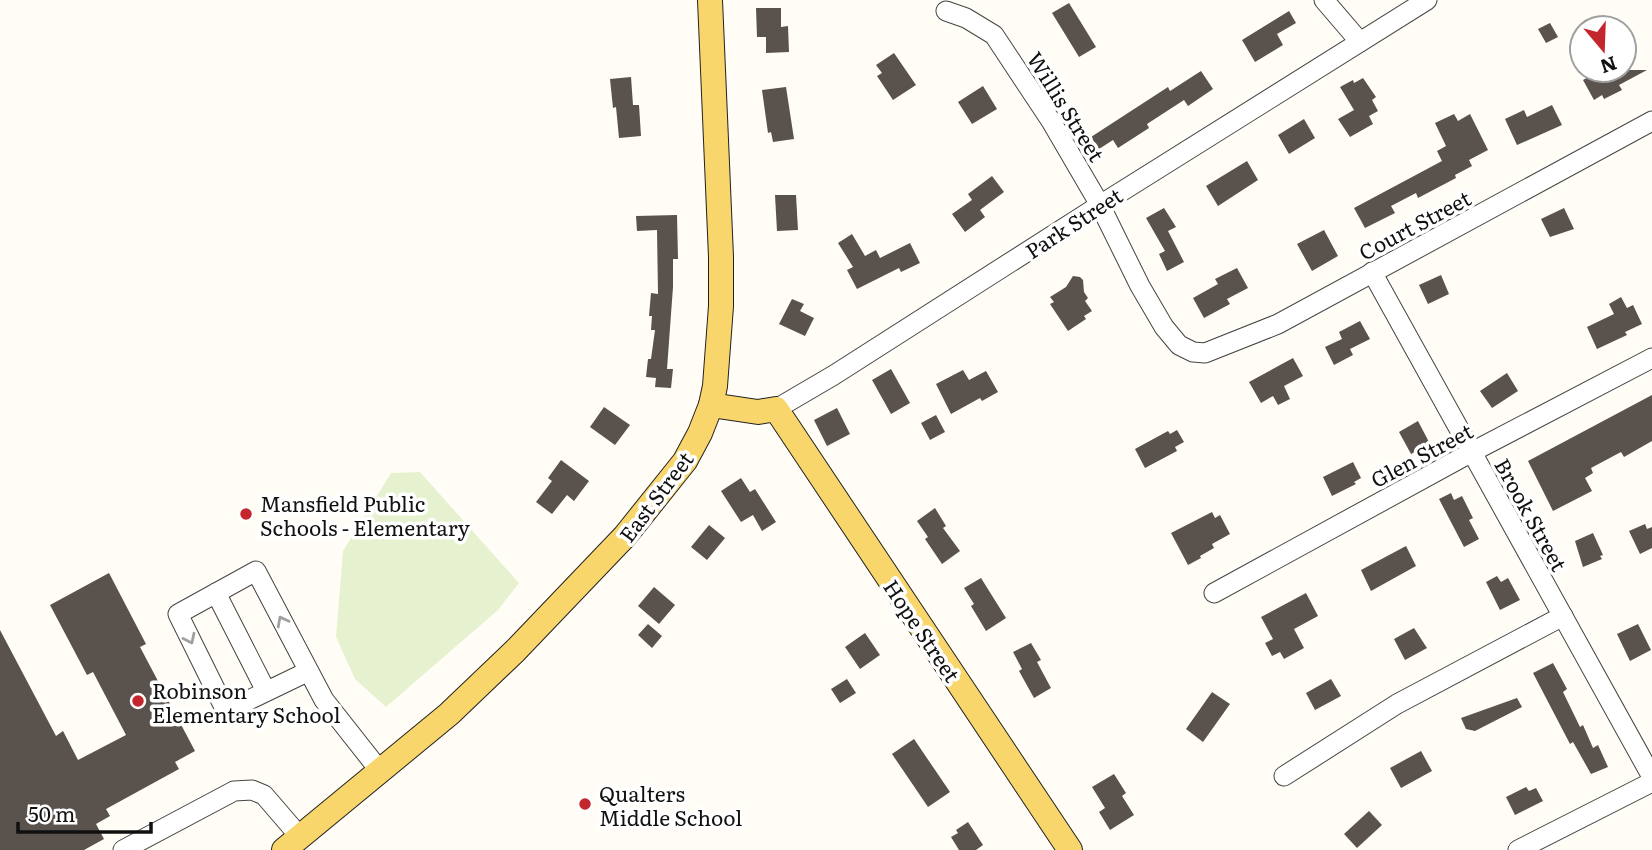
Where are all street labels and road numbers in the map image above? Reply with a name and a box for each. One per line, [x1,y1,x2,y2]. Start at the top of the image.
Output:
street label: Willis Street [1021,45,1113,167]
street label: Park Street [1018,179,1128,265]
street label: Court Street [1352,181,1476,267]
street label: Glen Street [1365,414,1478,494]
street label: East Street [611,444,700,548]
street label: Brook Street [1488,452,1576,577]
street label: Hope Street [877,573,969,688]

